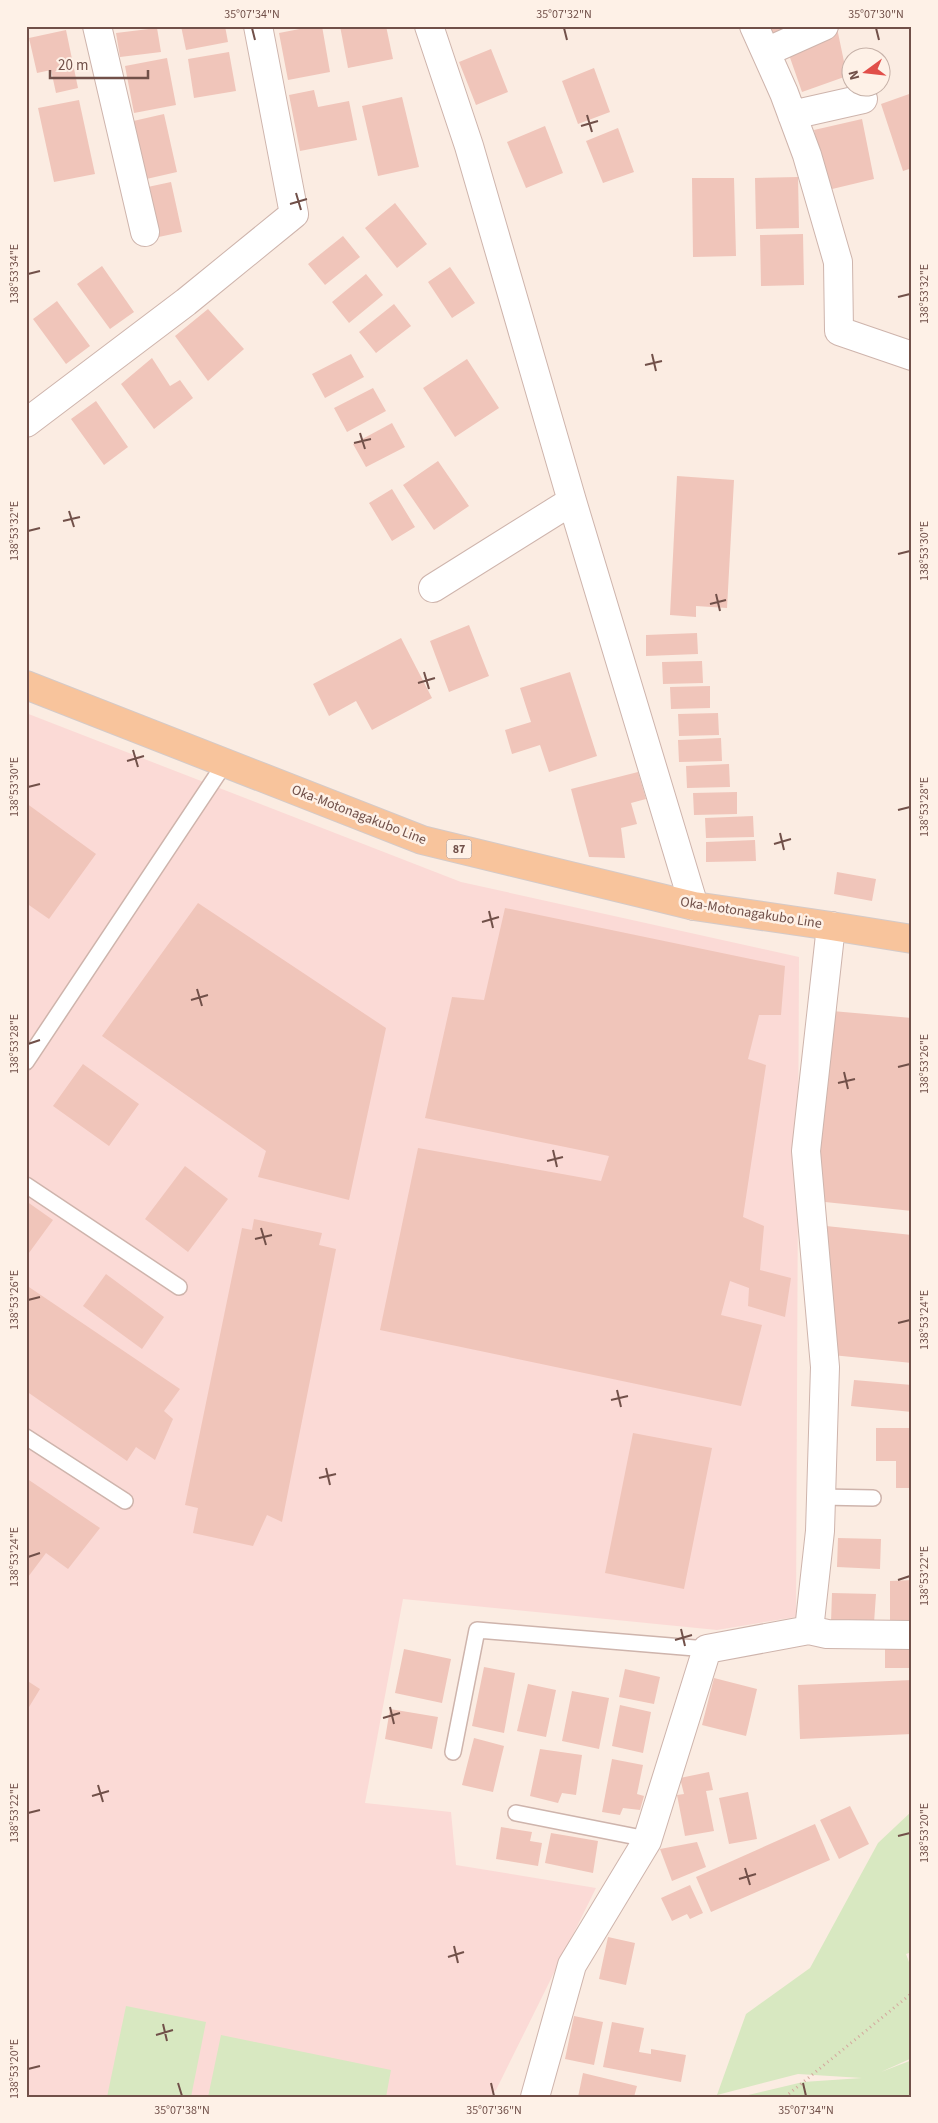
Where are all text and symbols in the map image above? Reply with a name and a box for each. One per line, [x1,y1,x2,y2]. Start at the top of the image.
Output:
text: 35°07'34"N [224,6,280,23]
text: 35°07'32"N [536,6,592,23]
text: 35°07'30"N [848,6,904,23]
scale bar [50,48,148,80]
north arrow [840,48,890,98]
text: 20 m [58,55,88,76]
text: N [844,68,865,82]
text: 138°53'34"E [6,244,23,304]
text: 138°53'32"E [916,264,933,324]
text: 138°53'32"E [6,501,23,561]
text: 138°53'30"E [916,521,933,581]
text: 138°53'30"E [6,757,23,817]
text: 138°53'28"E [916,777,933,837]
street label: Oka-Motonagakubo Line [289,780,429,850]
road number: 87 [446,840,472,859]
street label: Oka-Motonagakubo Line [679,892,823,934]
text: 138°53'28"E [6,1014,23,1074]
text: 138°53'26"E [916,1034,933,1094]
text: 138°53'26"E [6,1270,23,1330]
text: 138°53'24"E [916,1290,933,1350]
text: 138°53'24"E [6,1527,23,1587]
text: 138°53'22"E [916,1546,933,1606]
text: 138°53'22"E [6,1783,23,1843]
text: 138°53'20"E [916,1803,933,1863]
text: 138°53'20"E [6,2039,23,2099]
text: 35°07'38"N [154,2102,210,2119]
text: 35°07'36"N [466,2102,522,2119]
text: 35°07'34"N [778,2102,834,2119]

